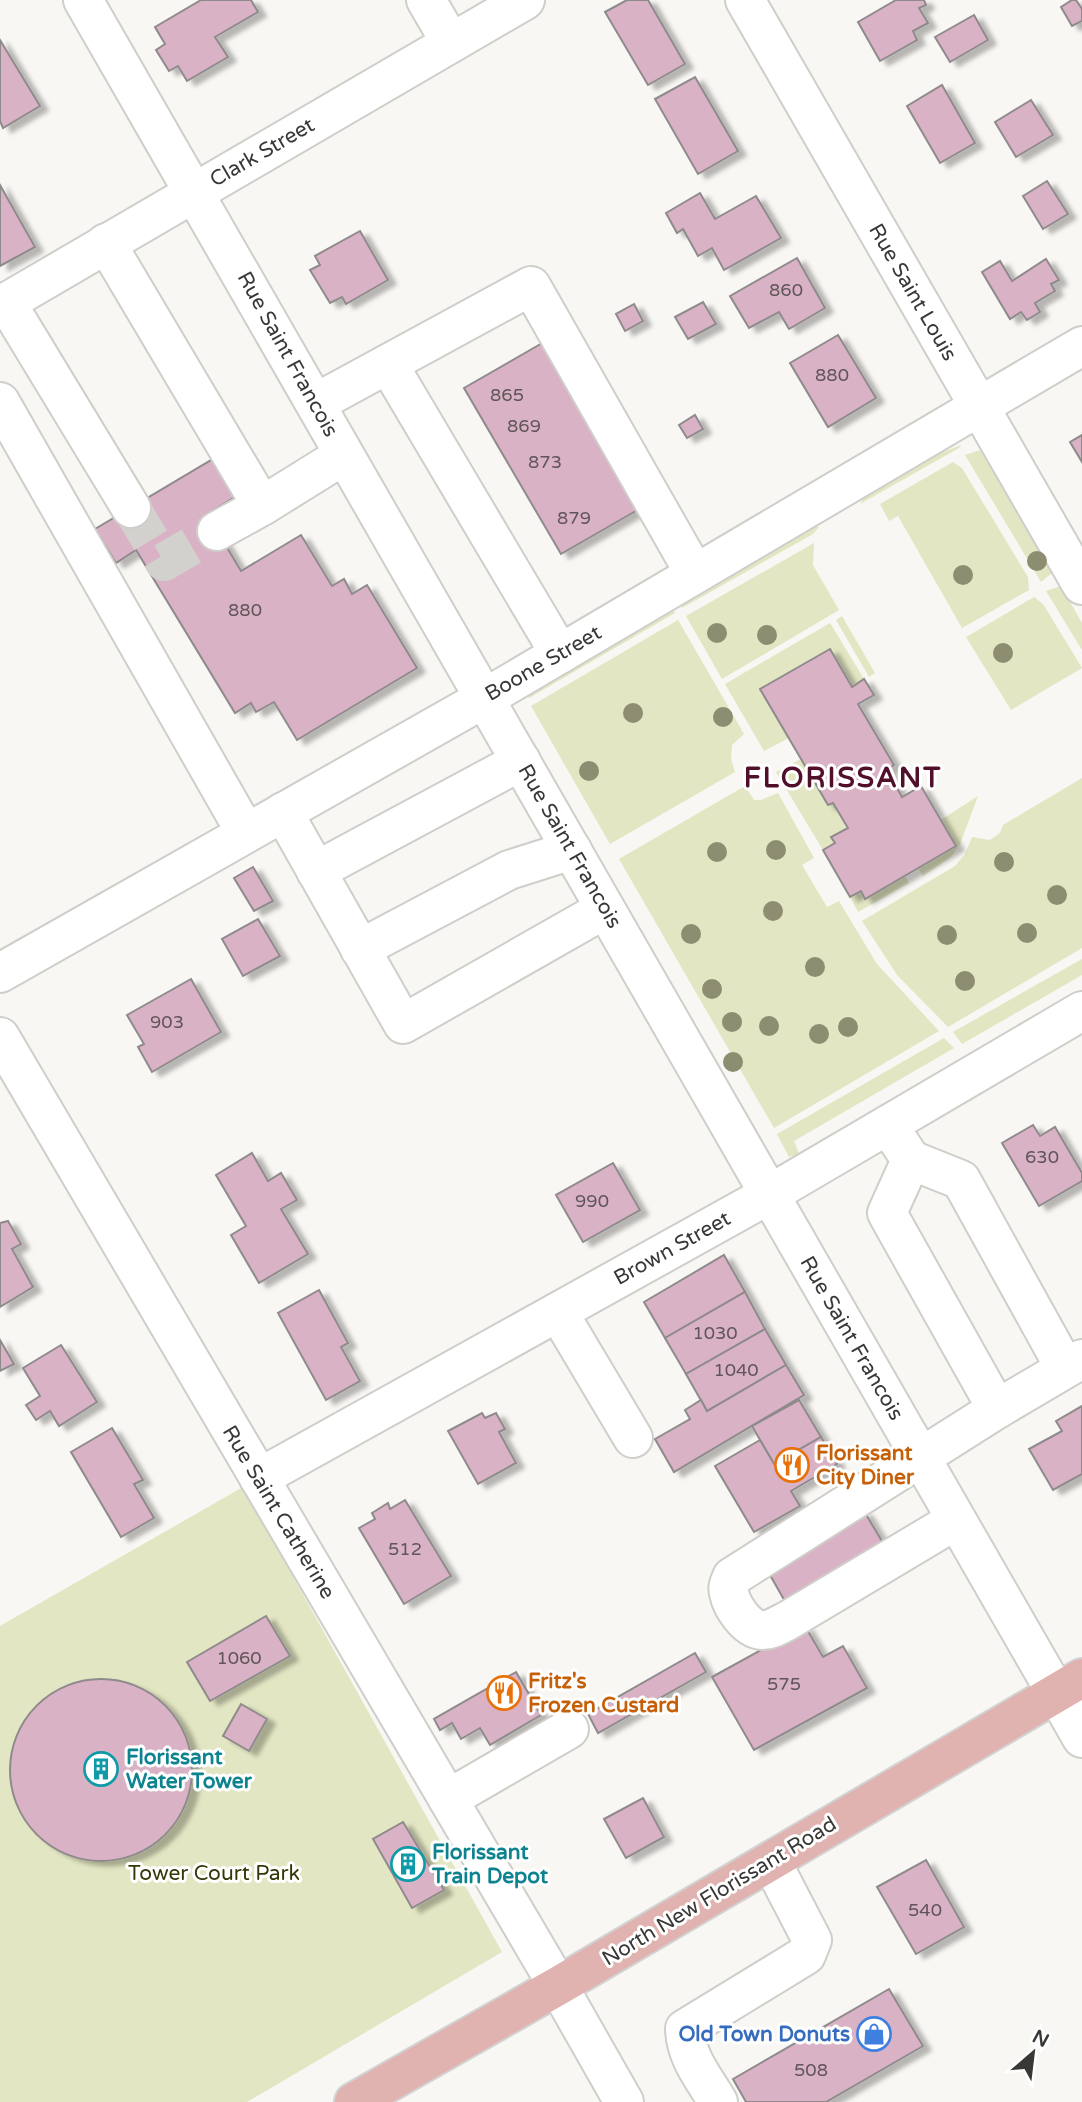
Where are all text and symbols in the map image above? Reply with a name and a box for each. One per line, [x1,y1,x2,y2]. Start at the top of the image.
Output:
street label: Clark Street [206,112,319,192]
street label: Rue Saint Louis [863,219,962,365]
street label: Rue Saint Francois [232,267,343,441]
house number: 860 [769,279,803,301]
house number: 880 [815,364,849,386]
house number: 865 [490,384,524,406]
house number: 869 [507,415,541,437]
house number: 873 [528,451,562,473]
house number: 879 [557,507,591,529]
house number: 880 [228,599,262,621]
street label: Boone Street [481,620,606,707]
street label: Rue Saint Francois [512,760,627,933]
district label: FLORISSANT [744,761,942,795]
house number: 903 [150,1011,184,1033]
house number: 630 [1025,1146,1059,1168]
house number: 990 [575,1190,609,1212]
street label: Brown Street [609,1206,735,1291]
street label: Rue Saint Francois [794,1252,909,1425]
house number: 1030 [692,1322,738,1344]
house number: 1040 [713,1359,759,1381]
street label: Rue Saint Catherine [217,1421,340,1604]
place label: Florissant City Diner [816,1441,915,1490]
restaurant icon: Florissant City Diner [773,1446,811,1484]
house number: 512 [388,1538,422,1560]
house number: 1060 [216,1647,262,1669]
place label: Fritz's Frozen Custard [528,1669,679,1718]
house number: 575 [767,1673,801,1695]
restaurant icon: Fritz's Frozen Custard [485,1674,523,1712]
place label: Florissant Water Tower [126,1745,253,1794]
building icon: Florissant Water Tower [82,1750,120,1788]
street label: North New Florissant Road [598,1812,841,1971]
place label: Florissant Train Depot [431,1840,548,1889]
building icon: Florissant Train Depot [389,1845,427,1883]
park label: Tower Court Park [128,1861,300,1886]
house number: 540 [908,1899,942,1921]
shop icon: Old Town Donuts [855,2015,893,2053]
north arrow [998,2018,1068,2088]
place label: Old Town Donuts [679,2022,850,2047]
text: N [1029,2026,1052,2052]
house number: 508 [794,2059,828,2081]

